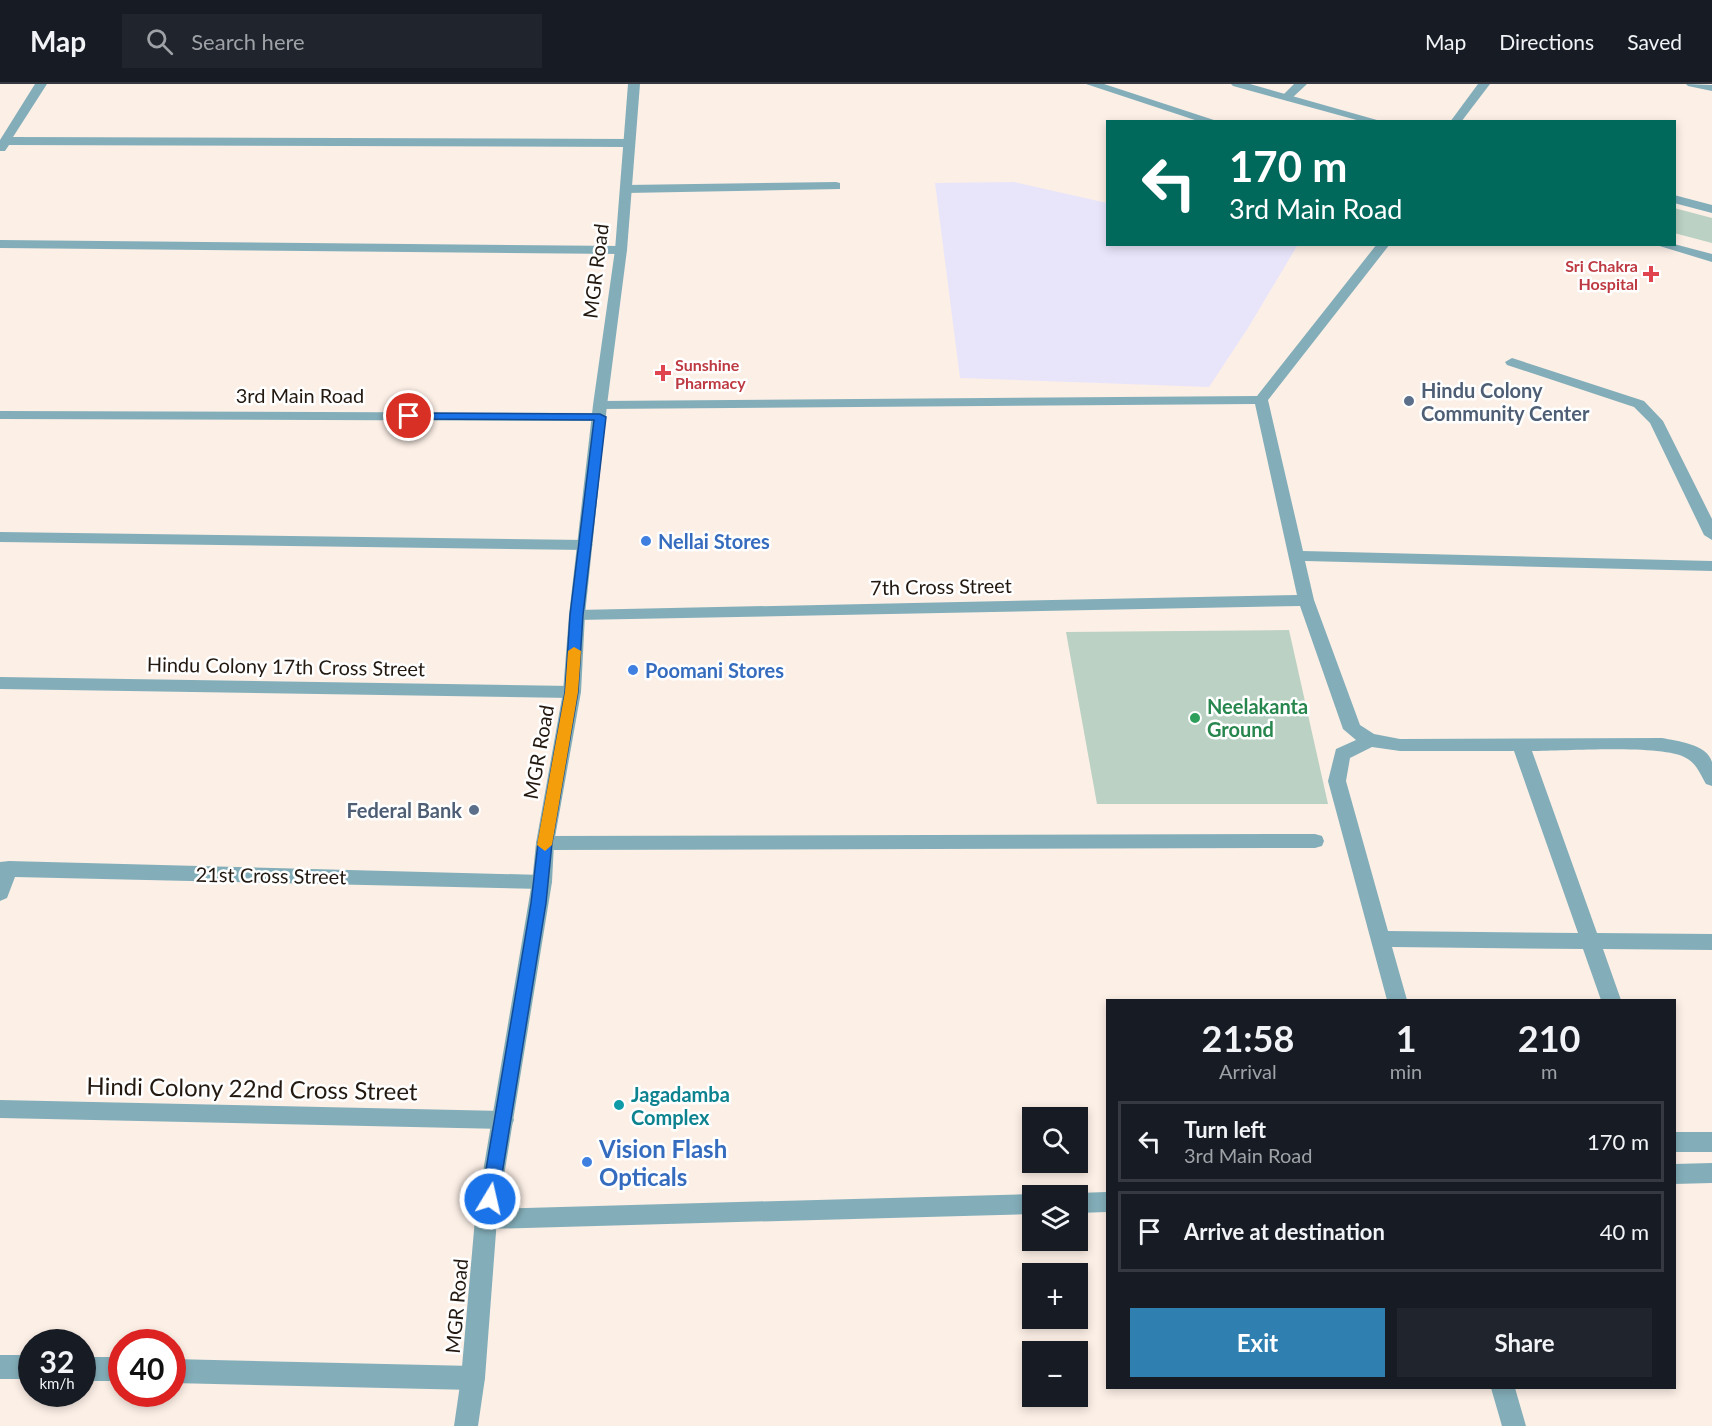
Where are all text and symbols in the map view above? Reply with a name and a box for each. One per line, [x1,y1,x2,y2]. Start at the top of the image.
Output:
search box [122,14,542,68]
text: Map [30,24,86,58]
icon: search [143,25,176,58]
text: Search here [191,28,305,55]
text: Map [1425,29,1466,54]
text: Directions [1499,29,1594,54]
text: Saved [1627,29,1682,54]
text: 170 m [1229,141,1347,191]
icon: left [1130,144,1208,222]
text: 3rd Main Road [1229,192,1402,225]
street label: MGR Road [577,222,613,320]
place label: Sri Chakra Hospital [1565,256,1638,293]
marker: Sri Chakra Hospital [1642,265,1660,283]
place label: Sunshine Pharmacy [675,355,746,392]
marker: Sunshine Pharmacy [656,366,670,380]
place label: Hindu Colony Community Center [1421,378,1590,425]
street label: 3rd Main Road [236,383,364,407]
pin [383,390,434,441]
marker: Hindu Colony Community Center [1402,394,1416,408]
icon: arrive [392,399,425,432]
place label: Nellai Stores [658,529,770,553]
marker: Nellai Stores [639,534,653,548]
street label: 7th Cross Street [870,573,1012,599]
street label: Hindu Colony 17th Cross Street [147,652,425,680]
place label: Poomani Stores [645,658,784,682]
marker: Poomani Stores [626,663,640,677]
place label: Neelakanta Ground [1207,694,1308,741]
street label: MGR Road [518,703,558,801]
marker: Neelakanta Ground [1188,711,1202,725]
place label: Federal Bank [346,798,462,822]
marker: Federal Bank [467,803,481,817]
street label: 21st Cross Street [195,862,347,888]
text: 21:58 [1202,1016,1294,1060]
text: 1 [1396,1016,1417,1060]
text: 210 [1518,1016,1580,1060]
text: Arrival [1219,1059,1277,1083]
text: min [1390,1059,1422,1083]
text: m [1541,1059,1557,1083]
street label: Hindi Colony 22nd Cross Street [86,1071,418,1105]
place label: Jagadamba Complex [631,1082,730,1129]
marker: Jagadamba Complex [612,1098,626,1112]
map controls [1022,1107,1088,1407]
button: search [1022,1107,1088,1173]
text: Turn left [1184,1116,1266,1143]
icon: left [1133,1125,1166,1158]
text: 170 m [1587,1128,1649,1155]
place label: Vision Flash Opticals [598,1134,727,1191]
text: 3rd Main Road [1184,1143,1312,1167]
marker: Vision Flash Opticals [580,1155,594,1169]
position arrow [458,1167,522,1231]
button: layers [1022,1185,1088,1251]
icon: arrive [1133,1215,1166,1248]
text: Arrive at destination [1184,1218,1385,1245]
text: 40 m [1600,1218,1649,1245]
street label: MGR Road [440,1258,472,1354]
button: + [1022,1263,1088,1329]
button: Exit [1130,1308,1385,1377]
button: Share [1397,1308,1652,1377]
speed limit sign: 40 [108,1329,186,1407]
button: − [1022,1341,1088,1407]
text: 32 [40,1343,74,1379]
text: km/h [39,1374,75,1392]

